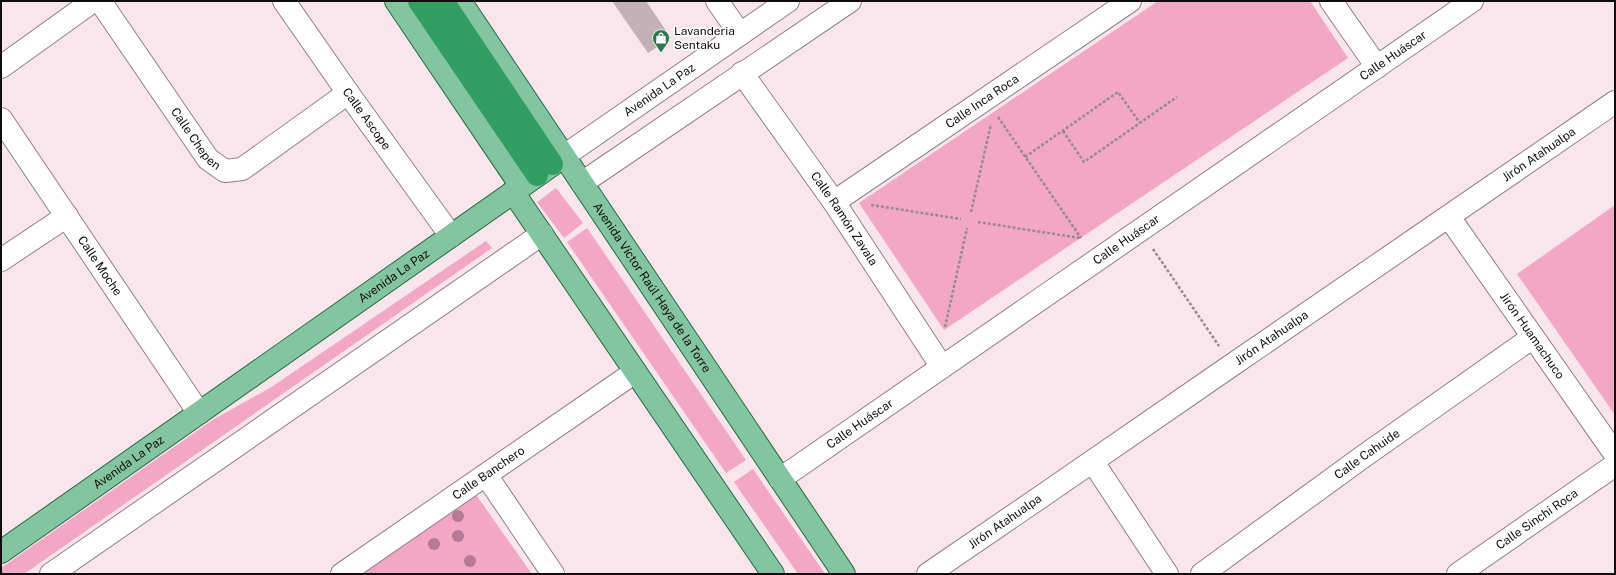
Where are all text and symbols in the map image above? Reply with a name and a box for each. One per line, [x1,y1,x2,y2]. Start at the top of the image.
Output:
place label: Lavanderia Sentaku [674,24,735,52]
shop icon: Lavanderia Sentaku [651,28,671,53]
street label: Calle Huáscar [1357,28,1429,83]
street label: Avenida La Paz [621,60,698,119]
street label: Calle Inca Roca [943,72,1021,131]
street label: Calle Ascope [340,85,394,153]
street label: Calle Chepen [168,105,223,173]
street label: Jirón Atahualpa [1500,124,1578,185]
street label: Calle Ramón Zavala [808,169,881,268]
street label: Avenida Víctor Raúl Haya de la Torre [590,200,714,375]
street label: Calle Huáscar [1090,212,1163,268]
street label: Calle Moche [75,233,125,298]
street label: Avenida La Paz [356,246,432,306]
street label: Jirón Huamachuco [1497,290,1567,382]
street label: Jirón Atahualpa [1232,308,1311,368]
street label: Calle Huáscar [824,396,896,452]
street label: Calle Cahuide [1332,426,1403,482]
street label: Avenida La Paz [90,433,167,492]
street label: Calle Banchero [450,443,527,503]
street label: Calle Sinchi Roca [1493,486,1580,553]
street label: Jirón Atahualpa [965,491,1044,552]

